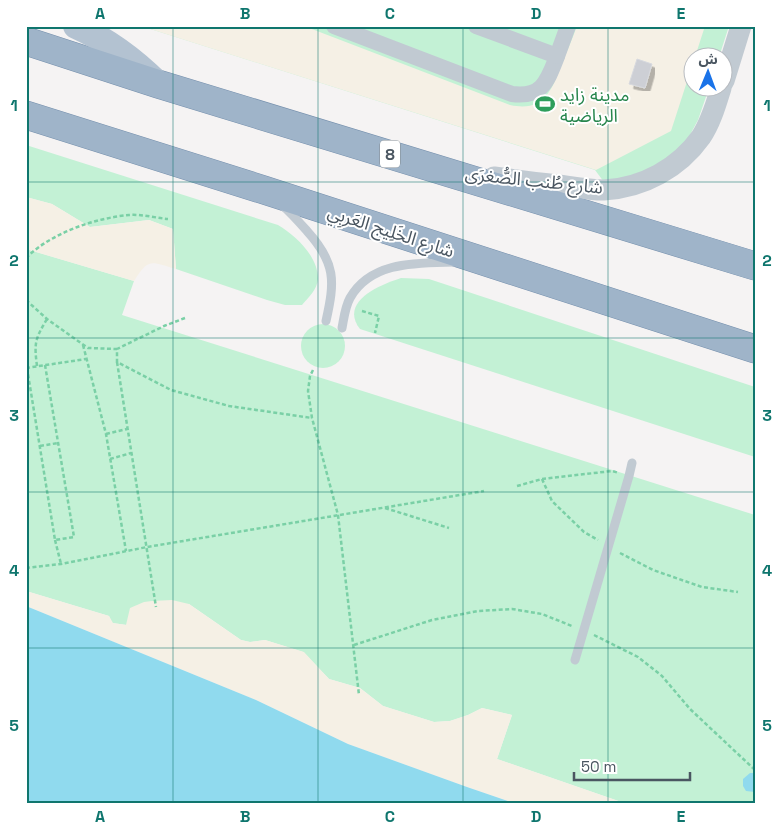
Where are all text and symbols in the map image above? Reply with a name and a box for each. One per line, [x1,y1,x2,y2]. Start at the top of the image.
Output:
text: A [95,3,105,24]
text: B [240,3,250,24]
text: C [385,3,395,24]
text: D [531,3,541,24]
text: E [677,3,686,24]
north arrow [684,48,734,98]
text: ش [698,50,718,68]
place label: مدينة زايد الرياضية [560,83,629,127]
sports icon: مدينة زايد الرياضية [534,93,556,115]
text: 1 [10,95,18,116]
text: 1 [763,95,771,116]
road number: 8 [380,140,400,168]
street label: شارع طُنب الصُّغرَى [464,161,604,202]
street label: شارع الخَلِيج العَربِي [324,200,457,265]
text: 2 [9,250,19,271]
text: 2 [762,250,772,271]
text: 3 [9,405,19,426]
text: 3 [762,405,772,426]
text: 4 [9,560,19,581]
text: 4 [762,560,772,581]
text: 5 [9,715,19,736]
text: 5 [762,715,772,736]
scale bar [574,750,690,782]
text: 50 m [581,757,616,776]
text: A [95,806,105,827]
text: B [240,806,250,827]
text: C [385,806,395,827]
text: D [531,806,541,827]
text: E [677,806,686,827]

